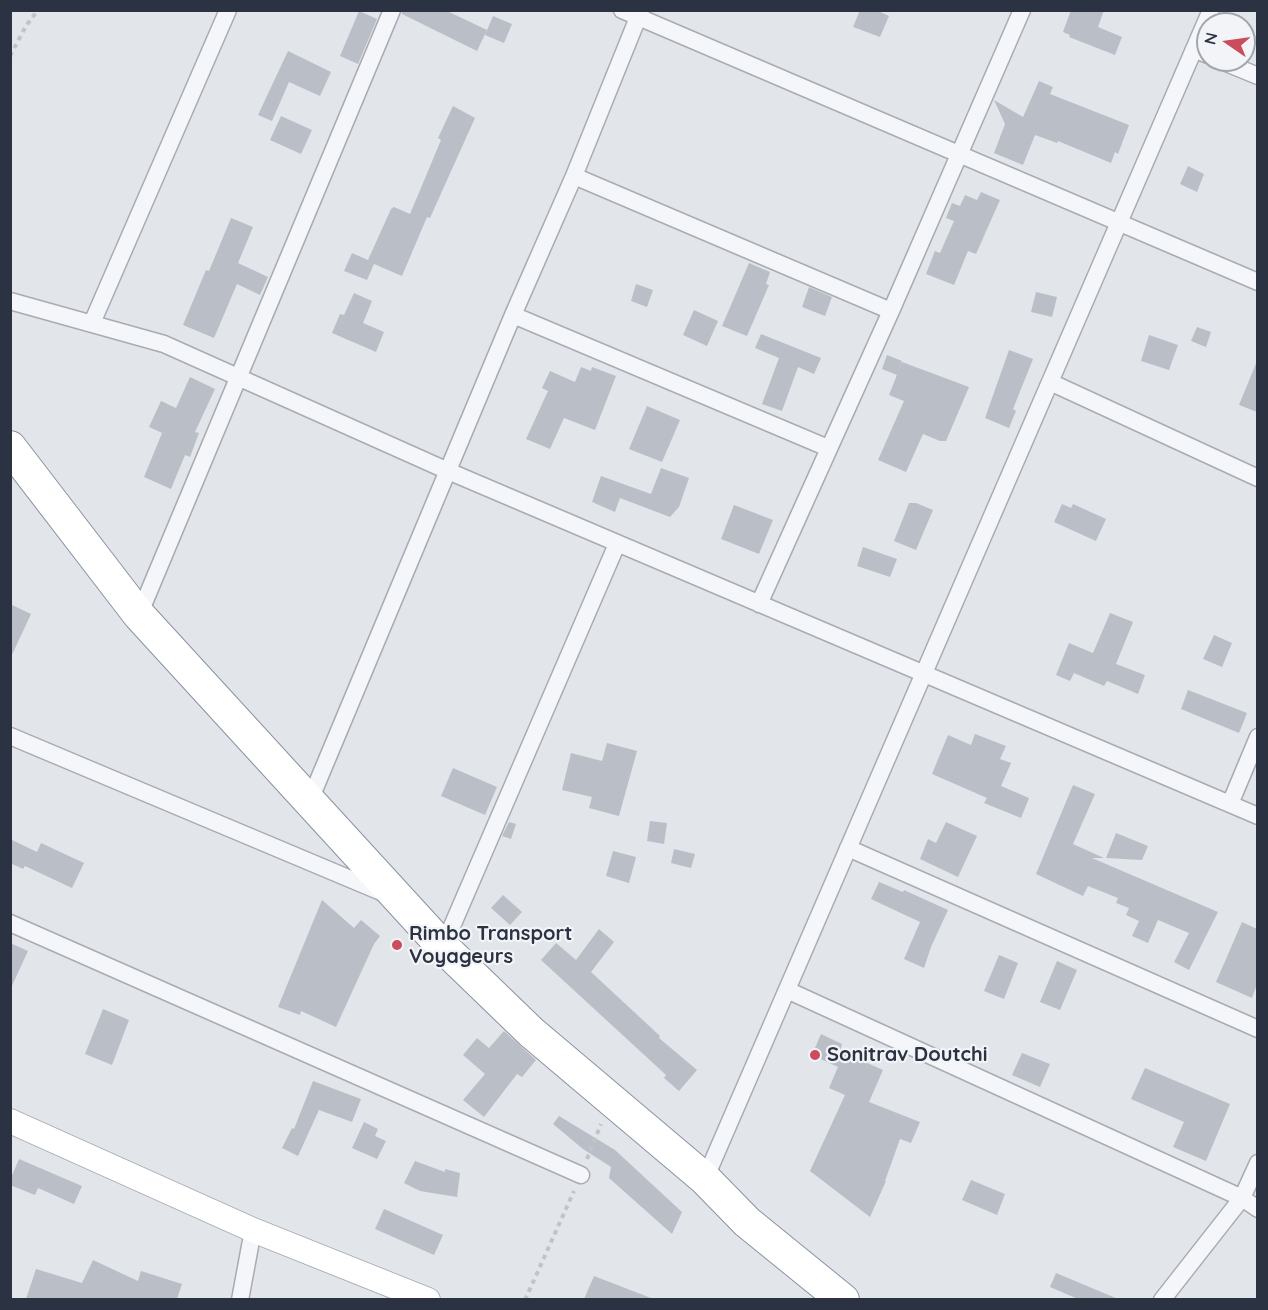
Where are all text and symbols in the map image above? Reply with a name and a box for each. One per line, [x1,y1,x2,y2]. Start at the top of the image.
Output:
north arrow [1196,12,1256,72]
text: N [1199,30,1221,46]
place label: Rimbo Transport Voyageurs [409,922,572,969]
marker: Rimbo Transport Voyageurs [390,938,404,952]
place label: Sonitrav Doutchi [827,1043,987,1067]
marker: Sonitrav Doutchi [808,1048,822,1062]

